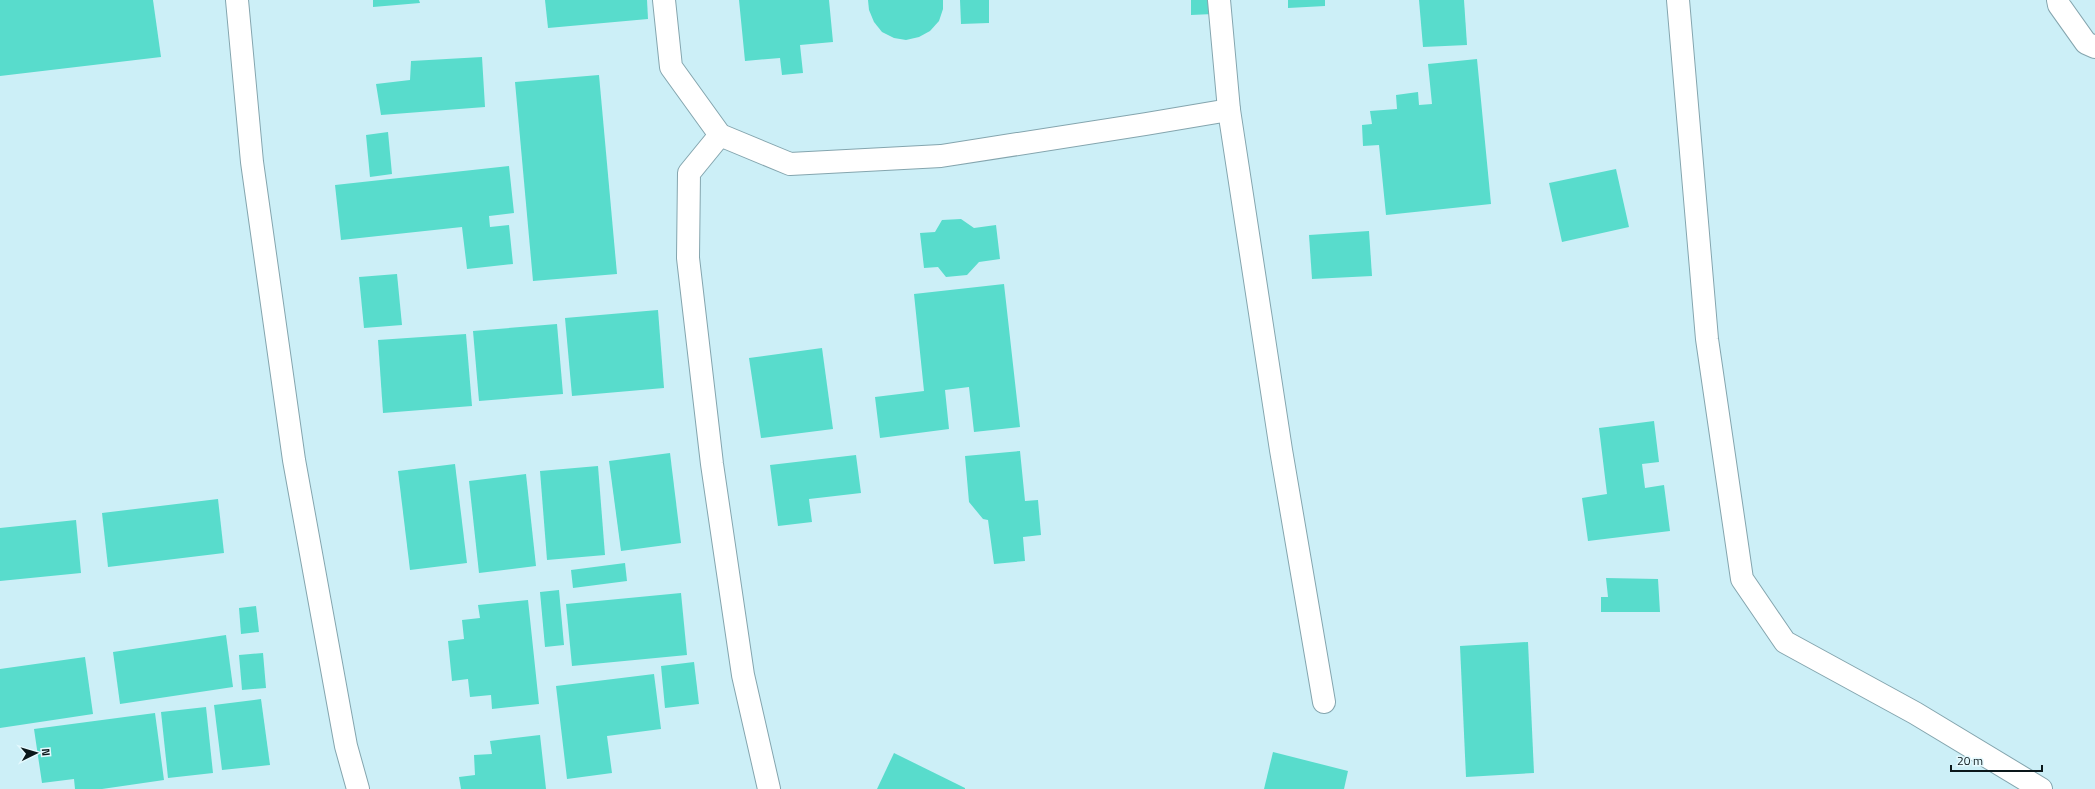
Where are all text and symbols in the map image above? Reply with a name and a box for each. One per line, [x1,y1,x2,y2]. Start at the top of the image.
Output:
north arrow [16,733,56,773]
scale bar [1951,747,2042,773]
text: N [38,748,54,757]
text: 20 m [1957,751,1983,770]

